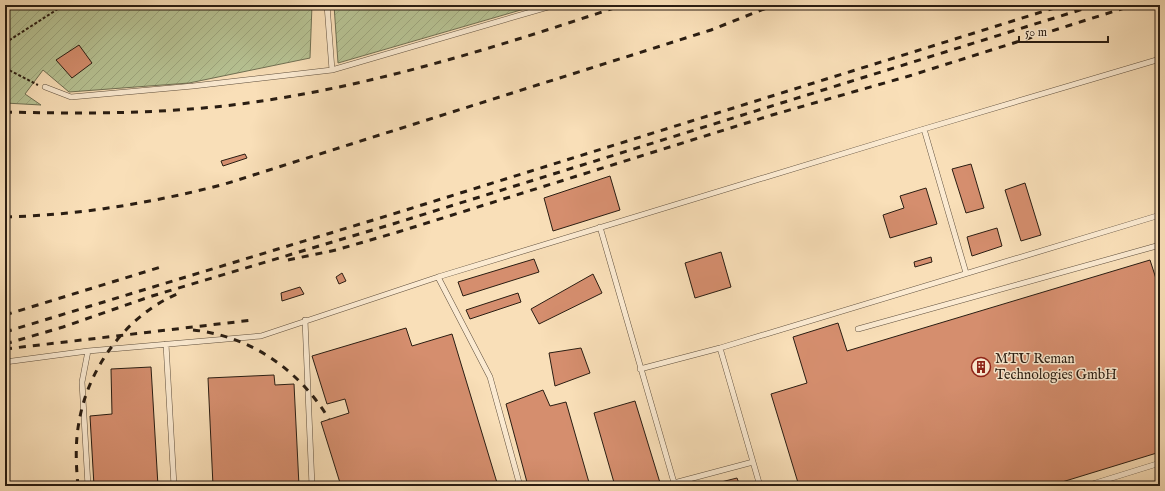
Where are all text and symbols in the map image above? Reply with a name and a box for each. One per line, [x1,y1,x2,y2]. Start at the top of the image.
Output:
scale bar [1019,18,1108,44]
text: 50 m [1025,25,1047,40]
place label: MTU Reman Technologies GmbH [995,350,1117,384]
building icon: MTU Reman Technologies GmbH [970,356,992,378]

